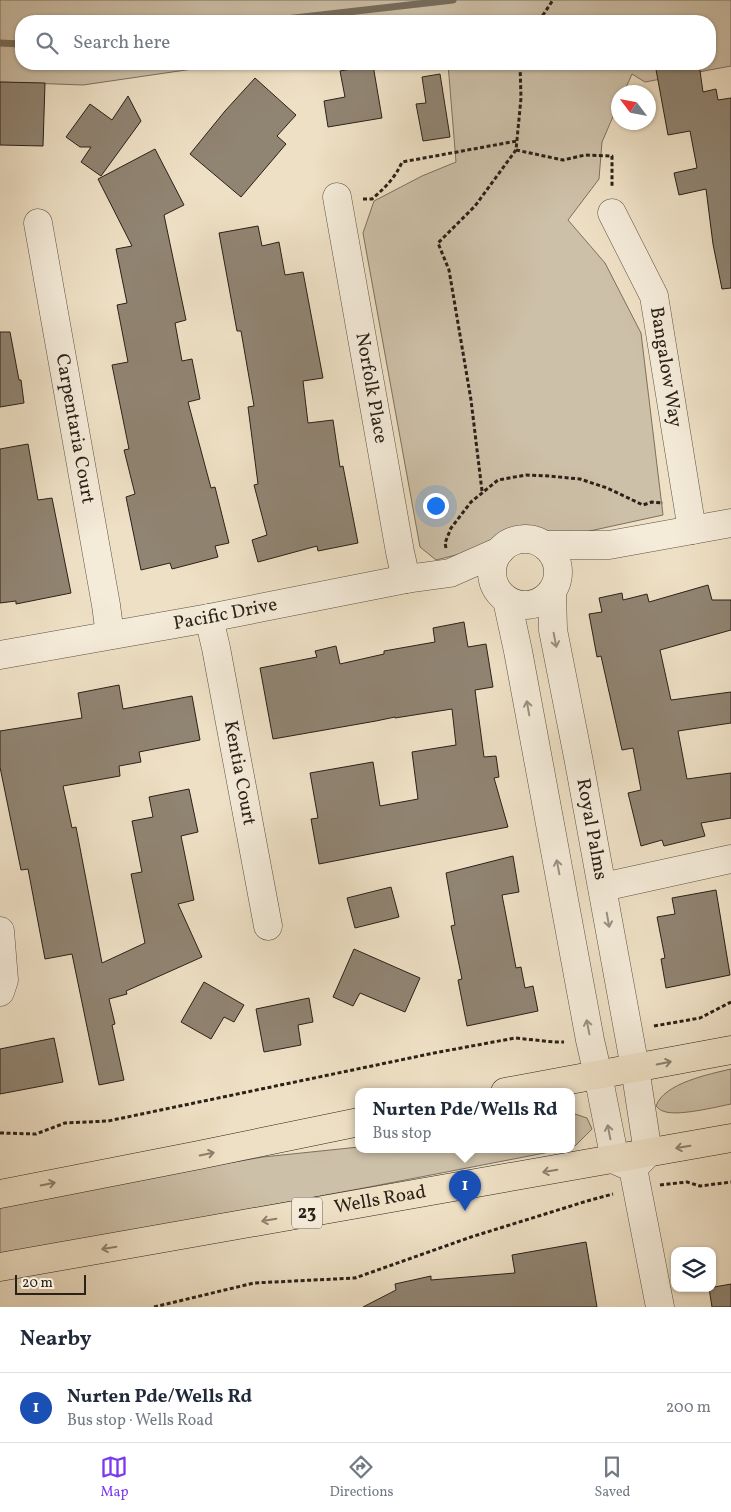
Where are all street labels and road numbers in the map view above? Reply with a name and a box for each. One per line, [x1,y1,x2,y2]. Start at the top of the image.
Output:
street label: Bangalow Way [643,305,688,429]
street label: Norfolk Place [348,331,394,446]
street label: Carpentaria Court [48,352,101,506]
street label: Pacific Drive [171,592,280,637]
street label: Kentia Court [217,719,262,828]
street label: Royal Palms [569,776,613,882]
street label: Wells Road [332,1179,428,1221]
road number: 23 [292,1198,322,1228]

